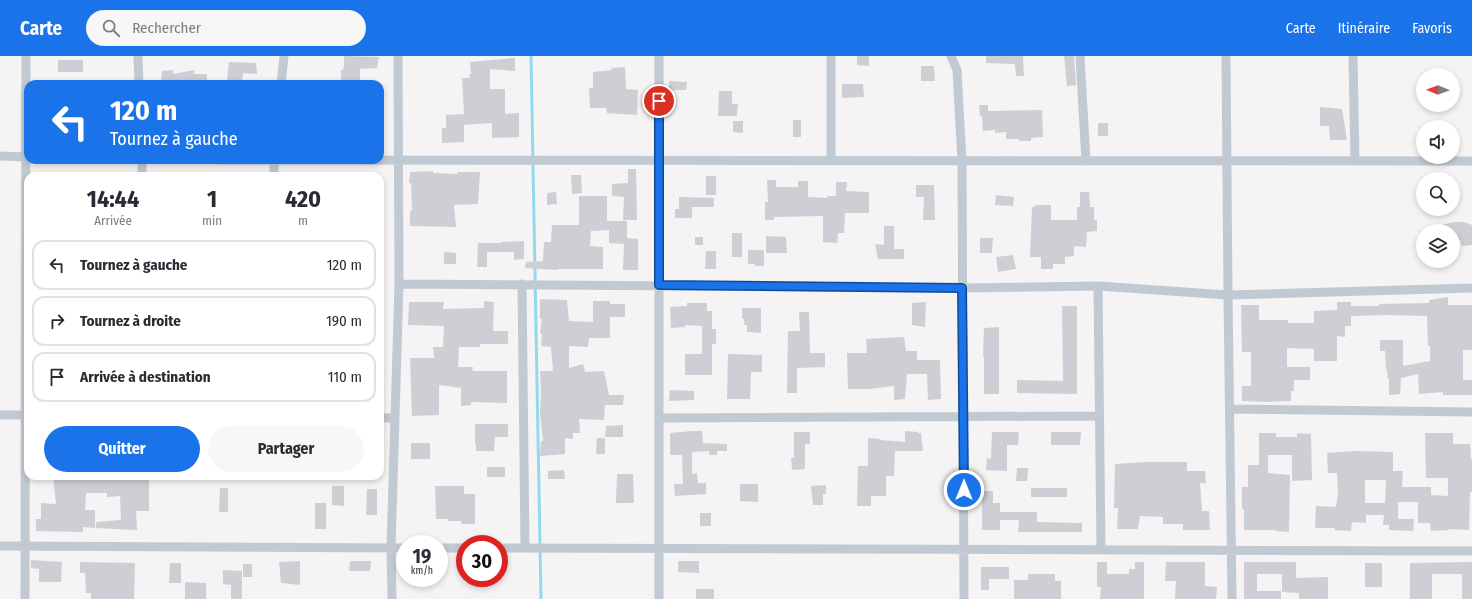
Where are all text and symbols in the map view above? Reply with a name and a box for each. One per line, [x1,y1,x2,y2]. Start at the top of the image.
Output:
search box [86,10,366,46]
text: Carte [20,17,62,40]
icon: search [100,17,122,39]
text: Rechercher [132,19,201,37]
text: Carte [1286,20,1316,37]
text: Itinéraire [1338,20,1390,37]
text: Favoris [1412,20,1452,37]
north arrow [1416,68,1460,112]
map controls [1416,68,1460,268]
pin [642,84,676,118]
icon: arrive [648,90,670,112]
text: 120 m [110,94,177,127]
icon: left [44,96,96,148]
button: sound [1416,120,1460,164]
text: Tournez à gauche [110,128,238,150]
button: search [1416,172,1460,216]
text: 14:44 [87,185,139,213]
text: 1 [207,185,217,213]
text: 420 [285,185,321,213]
text: Arrivée [94,213,132,228]
text: min [202,213,222,228]
text: m [298,213,308,228]
button: layers [1416,224,1460,268]
icon: left [46,254,68,276]
text: Tournez à gauche [80,256,187,274]
text: 120 m [327,256,362,274]
icon: right [46,310,68,332]
text: Tournez à droite [80,312,181,330]
text: 190 m [326,312,362,330]
icon: arrive [46,366,68,388]
text: Arrivée à destination [80,368,211,386]
text: 110 m [328,368,362,386]
button: Quitter [44,426,200,472]
button: Partager [208,426,364,472]
position arrow [943,469,985,511]
speed limit sign: 30 [456,535,508,587]
text: 19 [413,544,431,568]
text: km/h [411,565,433,577]

